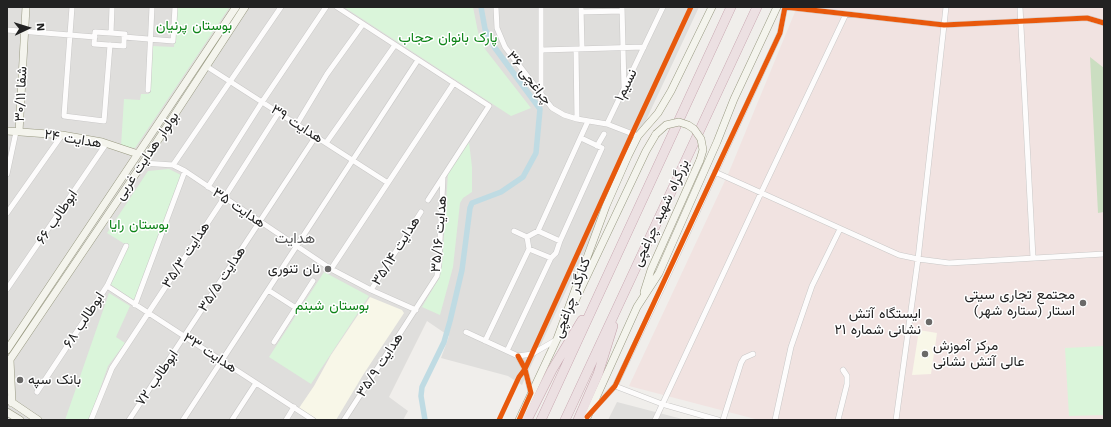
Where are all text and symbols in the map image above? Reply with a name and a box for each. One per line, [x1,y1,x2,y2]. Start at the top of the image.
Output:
north arrow [8,8,48,48]
park label: بوستان پرنیان [156,18,232,34]
text: N [34,23,47,32]
park label: پارک بانوان حجاب [399,30,497,46]
street label: چراغچی ۳۶ [503,48,555,108]
street label: شفا ۳۰/۱۱ [11,66,31,122]
street label: نسیم۱ [611,66,641,104]
street label: هدایت ۳۹ [268,101,326,147]
street label: بولوار هدایت غربی [111,109,183,203]
street label: هدایت ۲۴ [43,126,103,152]
street label: بزرگراه شهید چراغچی [629,157,693,269]
street label: هدایت ۳۵ [209,184,269,232]
street label: ابوطالب ۶۶ [33,187,81,247]
street label: هدایت ۳۵/۱۶ [427,195,451,273]
street label: هدایت ۳۵/۱۴ [368,213,424,289]
park label: بوستان رایا [109,217,169,233]
street label: هدایت ۳۵/۳ [158,219,214,291]
district label: هدایت [275,230,315,248]
street label: هدایت ۳۵/۵ [195,243,249,315]
street label: کنارگذر چراغچی [550,256,594,340]
place label: نان تنوری [268,261,320,277]
marker: نان تنوری [323,264,333,274]
place label: مجتمع تجاری سیتی استار (ستاره شهر) [965,287,1075,320]
street label: ابوطالب ۶۸ [60,289,108,351]
park label: بوستان شبنم [295,298,369,314]
marker: مجتمع تجاری سیتی استار (ستاره شهر) [1078,298,1088,308]
place label: ایستگاه آتش نشانی شماره ۲۱ [835,306,921,338]
marker: ایستگاه آتش نشانی شماره ۲۱ [924,317,934,327]
street label: هدایت ۳۳ [180,329,240,377]
street label: هدایت ۳۵/۹ [353,330,407,400]
place label: مرکز آموزش عالی آتش نشانی [933,338,1024,370]
street label: ابوطالب ۷۲ [132,347,182,409]
marker: مرکز آموزش عالی آتش نشانی [920,349,930,359]
place label: بانک سپه [28,372,81,388]
marker: بانک سپه [15,375,25,385]

